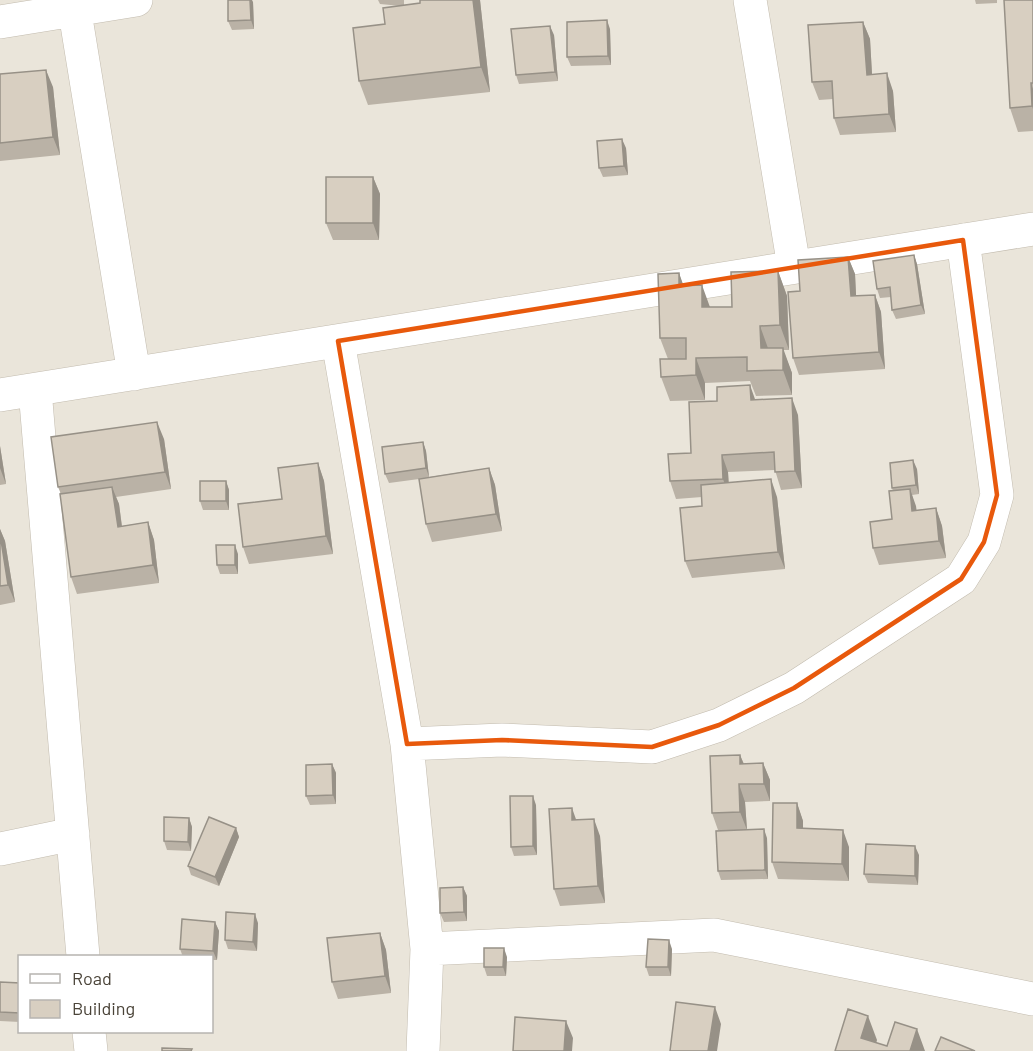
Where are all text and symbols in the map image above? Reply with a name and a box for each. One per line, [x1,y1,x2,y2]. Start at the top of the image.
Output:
legend [18,955,213,1033]
text: Road [72,967,112,989]
text: Building [72,997,135,1019]

